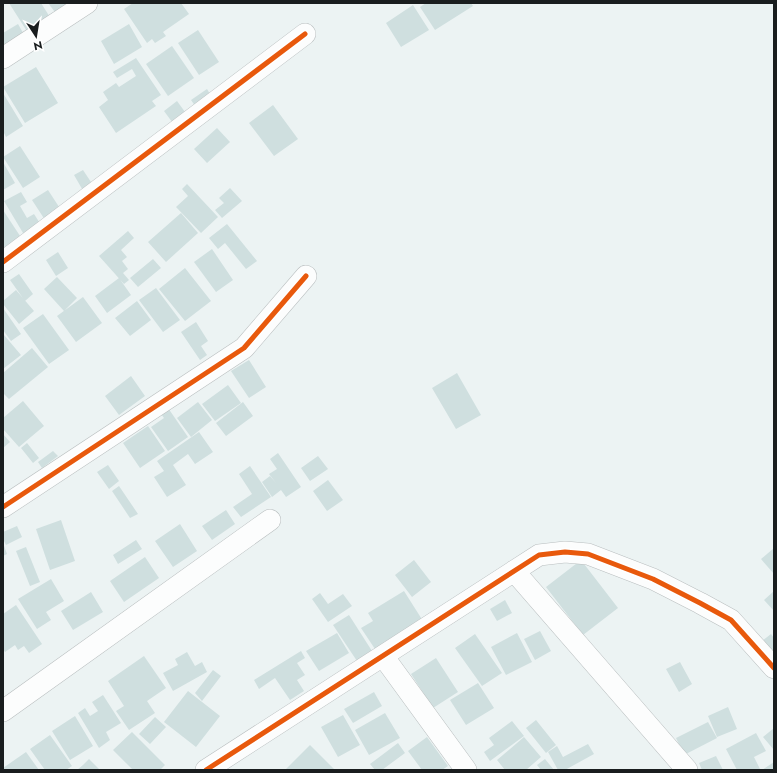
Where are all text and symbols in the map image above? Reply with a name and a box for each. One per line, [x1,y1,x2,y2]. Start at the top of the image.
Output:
north arrow [16,16,56,56]
text: N [32,37,44,55]

